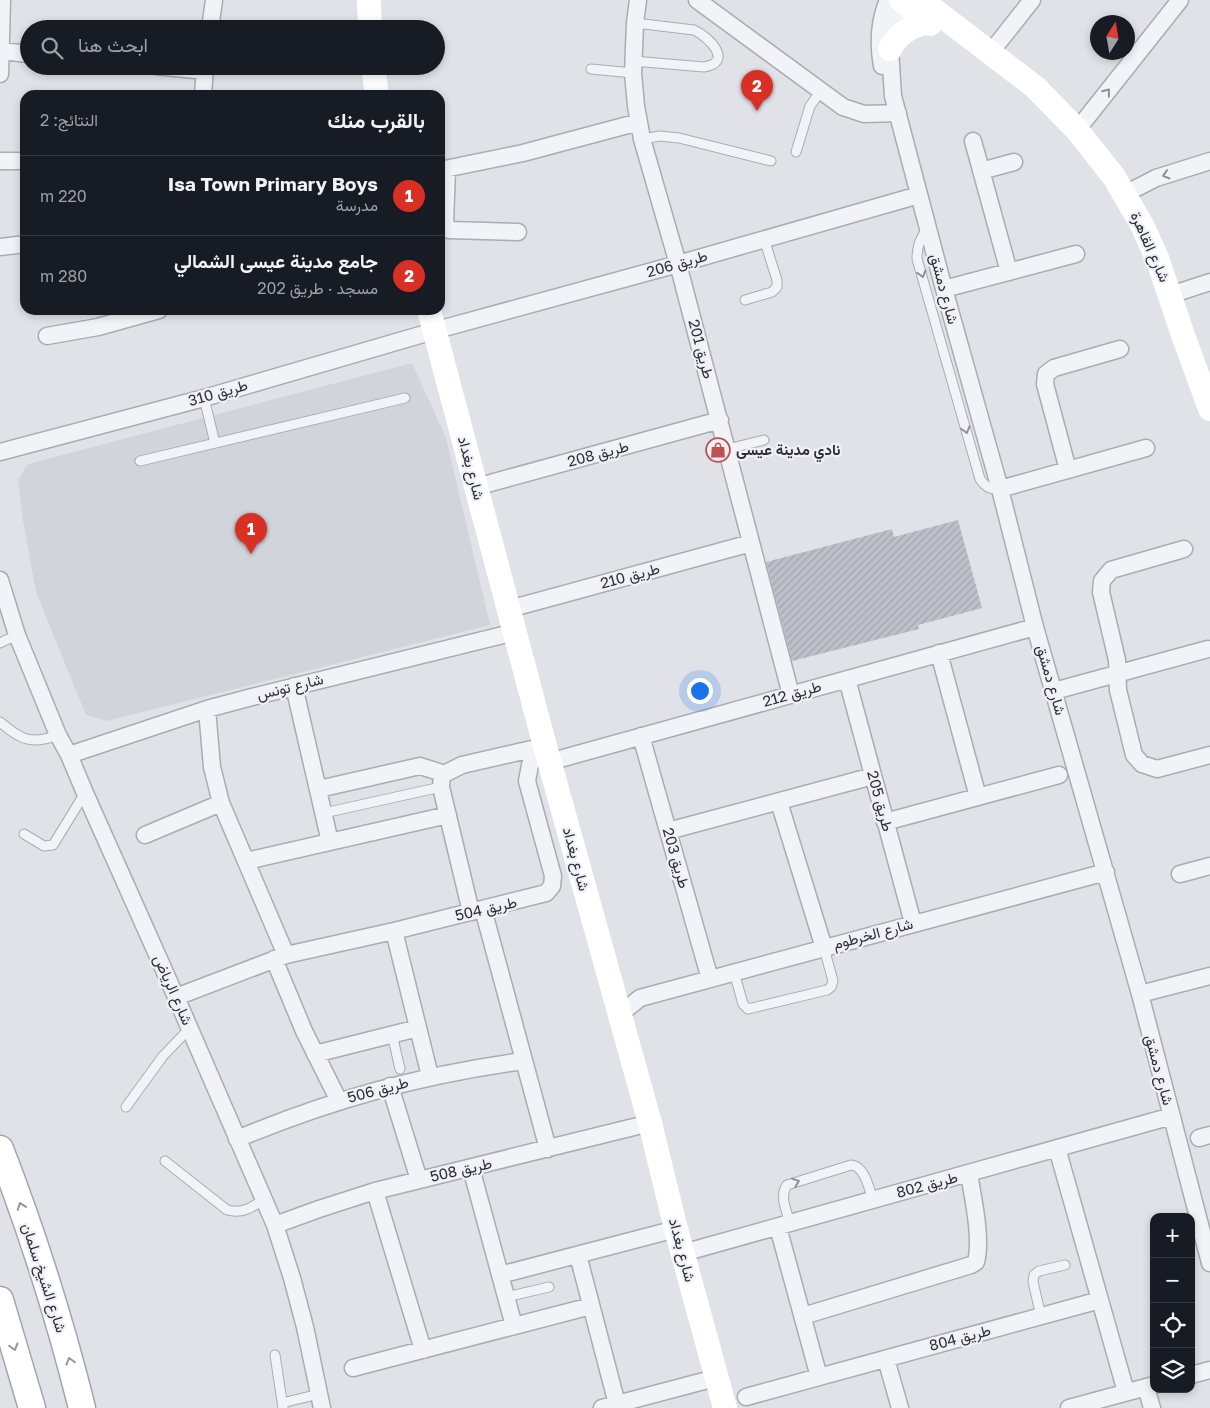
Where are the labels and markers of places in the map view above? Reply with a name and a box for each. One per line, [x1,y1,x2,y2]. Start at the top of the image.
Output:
pin: 2 [741,70,773,111]
shop icon: نادي مدينة عيسى [705,437,731,463]
place label: نادي مدينة عيسى [736,440,840,463]
pin: 1 [235,513,267,554]

